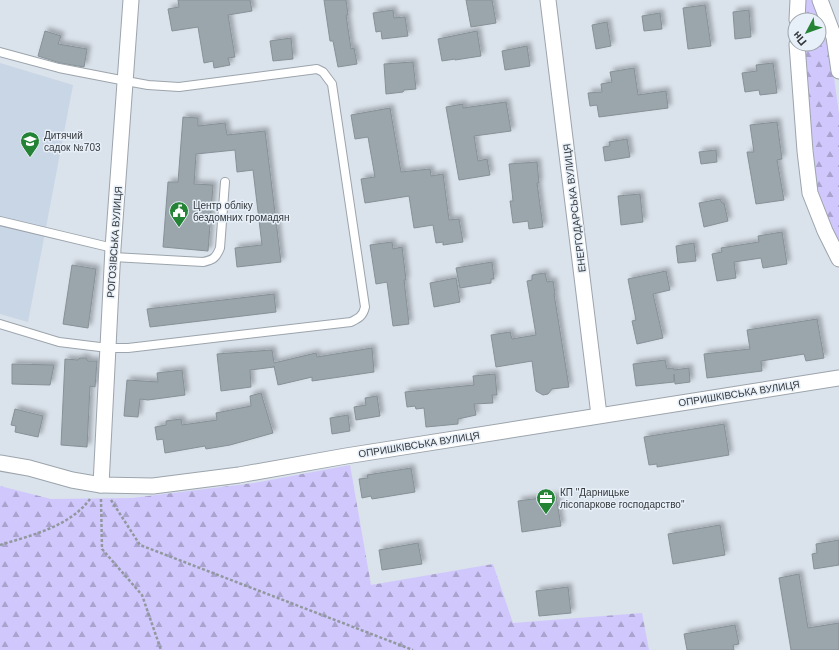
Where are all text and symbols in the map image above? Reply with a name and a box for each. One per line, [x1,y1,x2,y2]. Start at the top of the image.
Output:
north arrow [787,12,827,52]
text: Пн [790,29,809,48]
school or university icon: Дитячий садок №703 [19,130,41,158]
place label: Дитячий садок №703 [44,130,101,153]
street label: ЕНЕРГОДАРСЬКА ВУЛИЦЯ [561,143,588,273]
street label: РОГОЗІВСЬКА ВУЛИЦЯ [105,186,124,298]
public building icon: Центр обліку бездомних громадян [168,200,190,228]
place label: Центр обліку бездомних громадян [193,200,289,223]
street label: ОПРИШКІВСЬКА ВУЛИЦЯ [678,378,801,409]
street label: ОПРИШКІВСЬКА ВУЛИЦЯ [358,429,481,460]
office icon: КП "Дарницьке лісопаркове господарство" [535,487,557,515]
place label: КП "Дарницьке лісопаркове господарство" [560,487,685,510]

